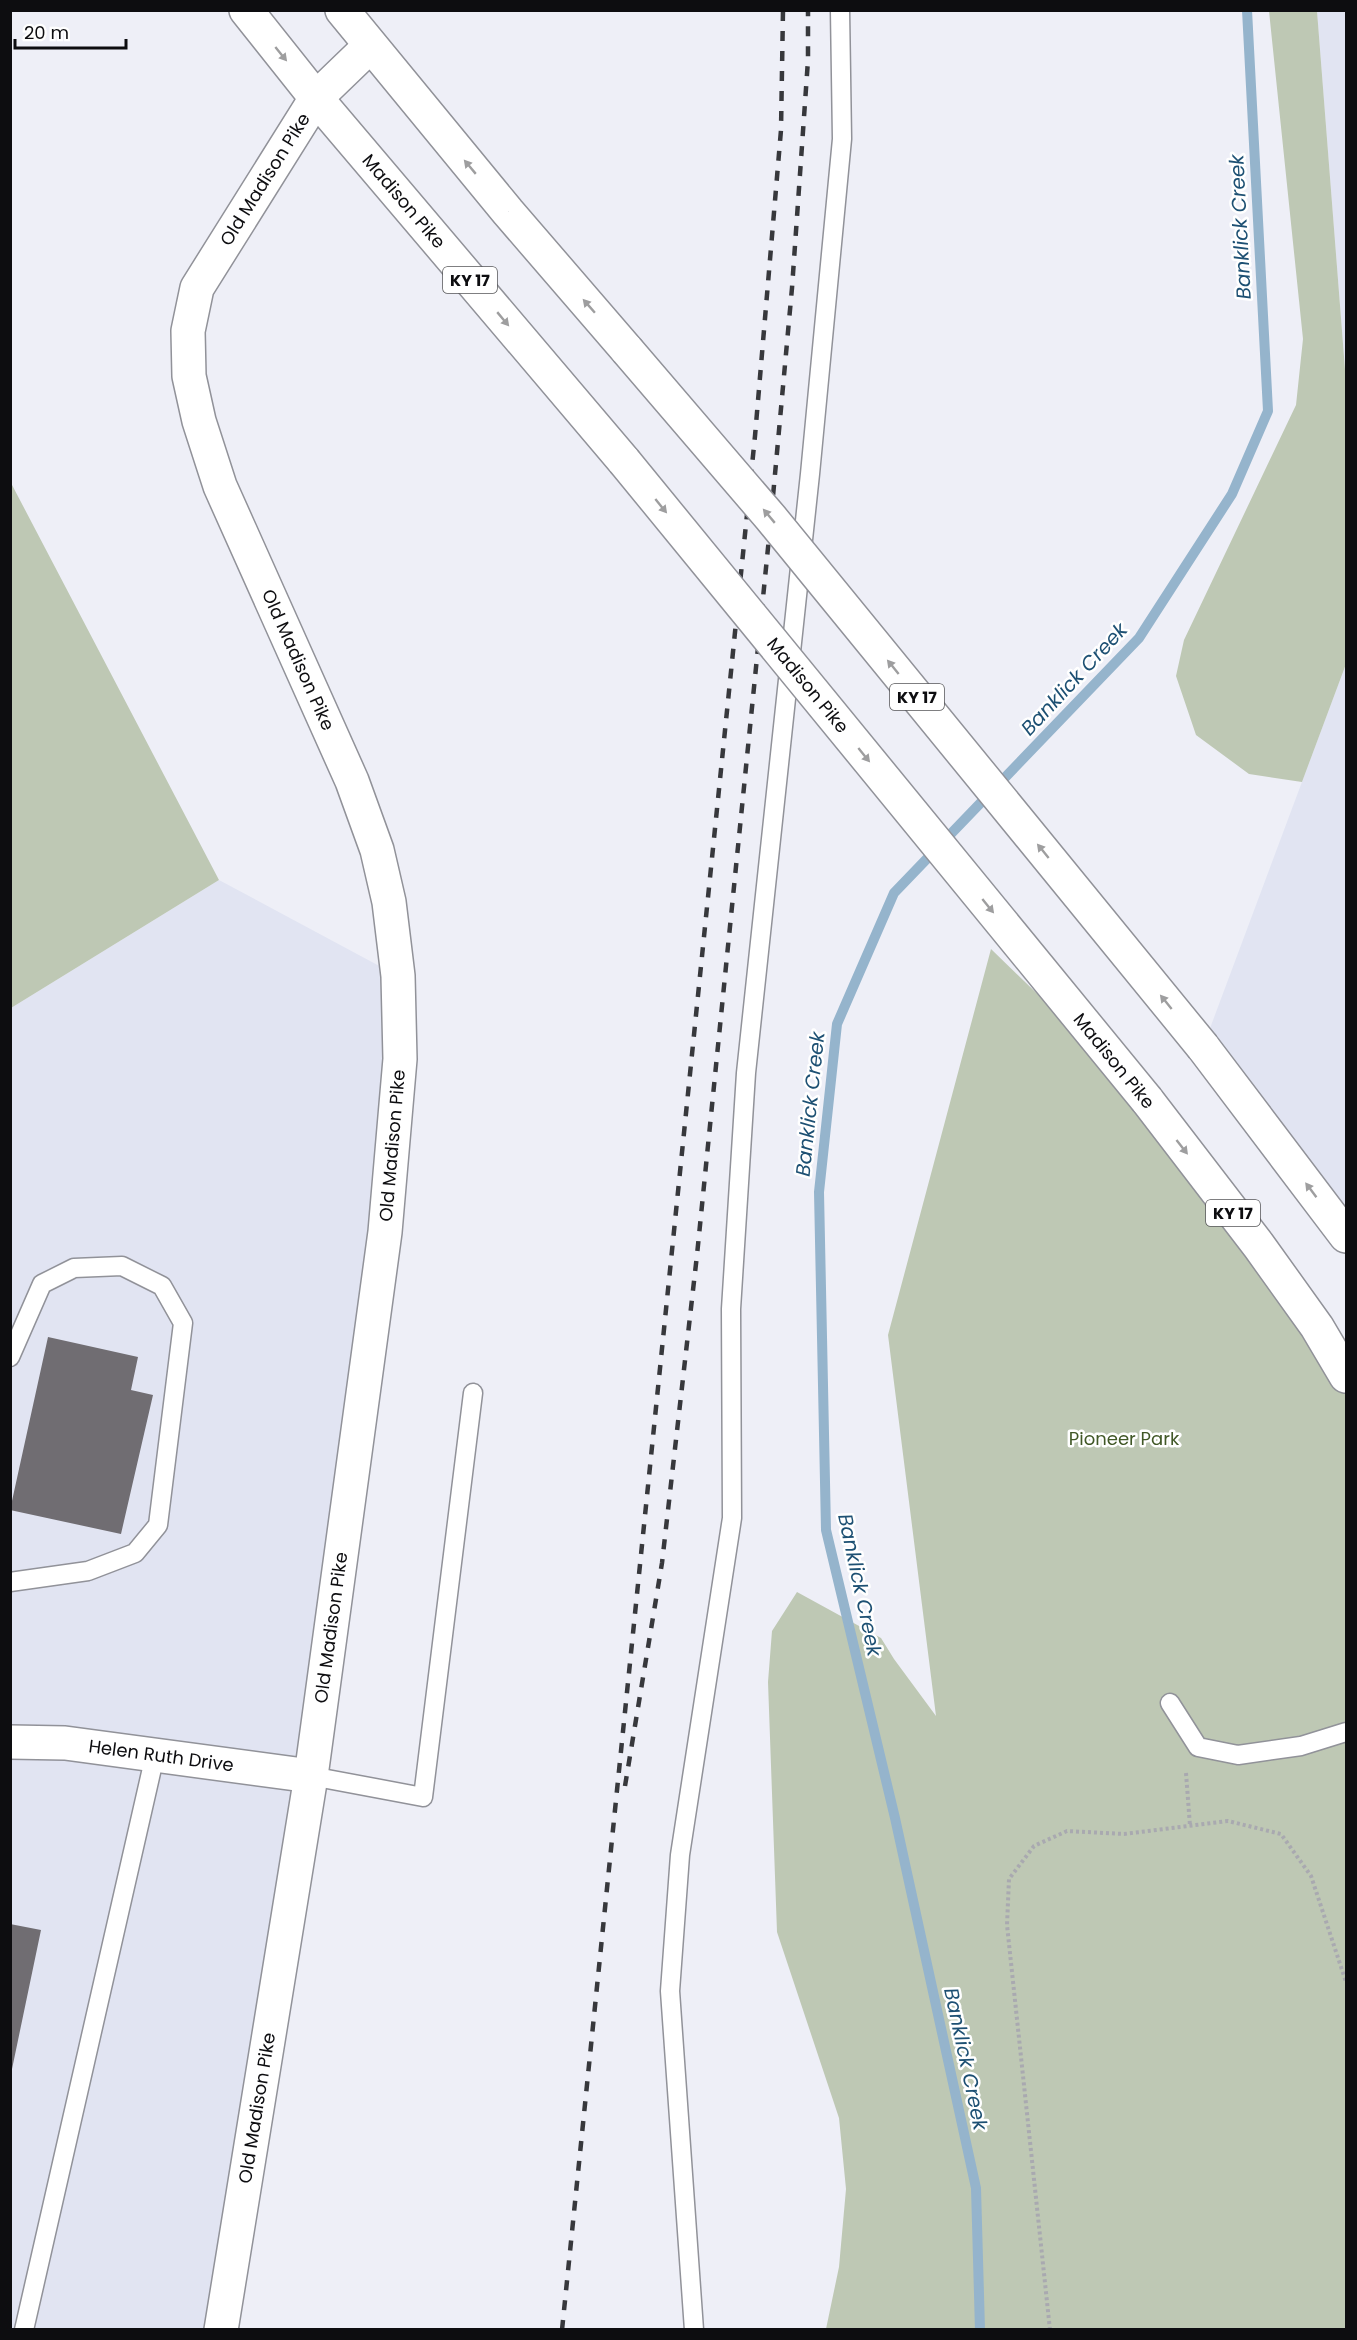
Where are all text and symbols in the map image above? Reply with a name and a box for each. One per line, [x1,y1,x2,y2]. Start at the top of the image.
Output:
scale bar [15,12,126,50]
text: 20 m [24,20,69,45]
one-way arrow [274,46,287,62]
street label: Old Madison Pike [214,108,316,250]
street label: Madison Pike [357,148,451,254]
water label: Banklick Creek [1222,152,1258,300]
one-way arrow [464,159,477,175]
road number: KY 17 [443,267,497,293]
one-way arrow [582,298,595,314]
one-way arrow [496,311,509,326]
one-way arrow [654,499,666,514]
one-way arrow [763,508,776,524]
street label: Old Madison Pike [256,585,341,734]
water label: Banklick Creek [1014,615,1135,742]
street label: Madison Pike [761,632,855,738]
one-way arrow [887,660,900,675]
road number: KY 17 [890,684,944,710]
one-way arrow [857,747,870,762]
one-way arrow [1037,844,1050,859]
one-way arrow [981,898,994,914]
one-way arrow [1160,994,1173,1010]
street label: Madison Pike [1068,1007,1161,1114]
water label: Banklick Creek [788,1029,832,1178]
street label: Old Madison Pike [373,1069,411,1223]
one-way arrow [1175,1140,1187,1155]
one-way arrow [1306,1182,1318,1197]
road number: KY 17 [1206,1200,1260,1226]
park label: Pioneer Park [1069,1426,1180,1451]
water label: Banklick Creek [831,1511,889,1661]
street label: Old Madison Pike [308,1550,353,1705]
street label: Helen Ruth Drive [87,1733,235,1778]
water label: Banklick Creek [937,1985,995,2135]
street label: Old Madison Pike [232,2031,281,2185]

